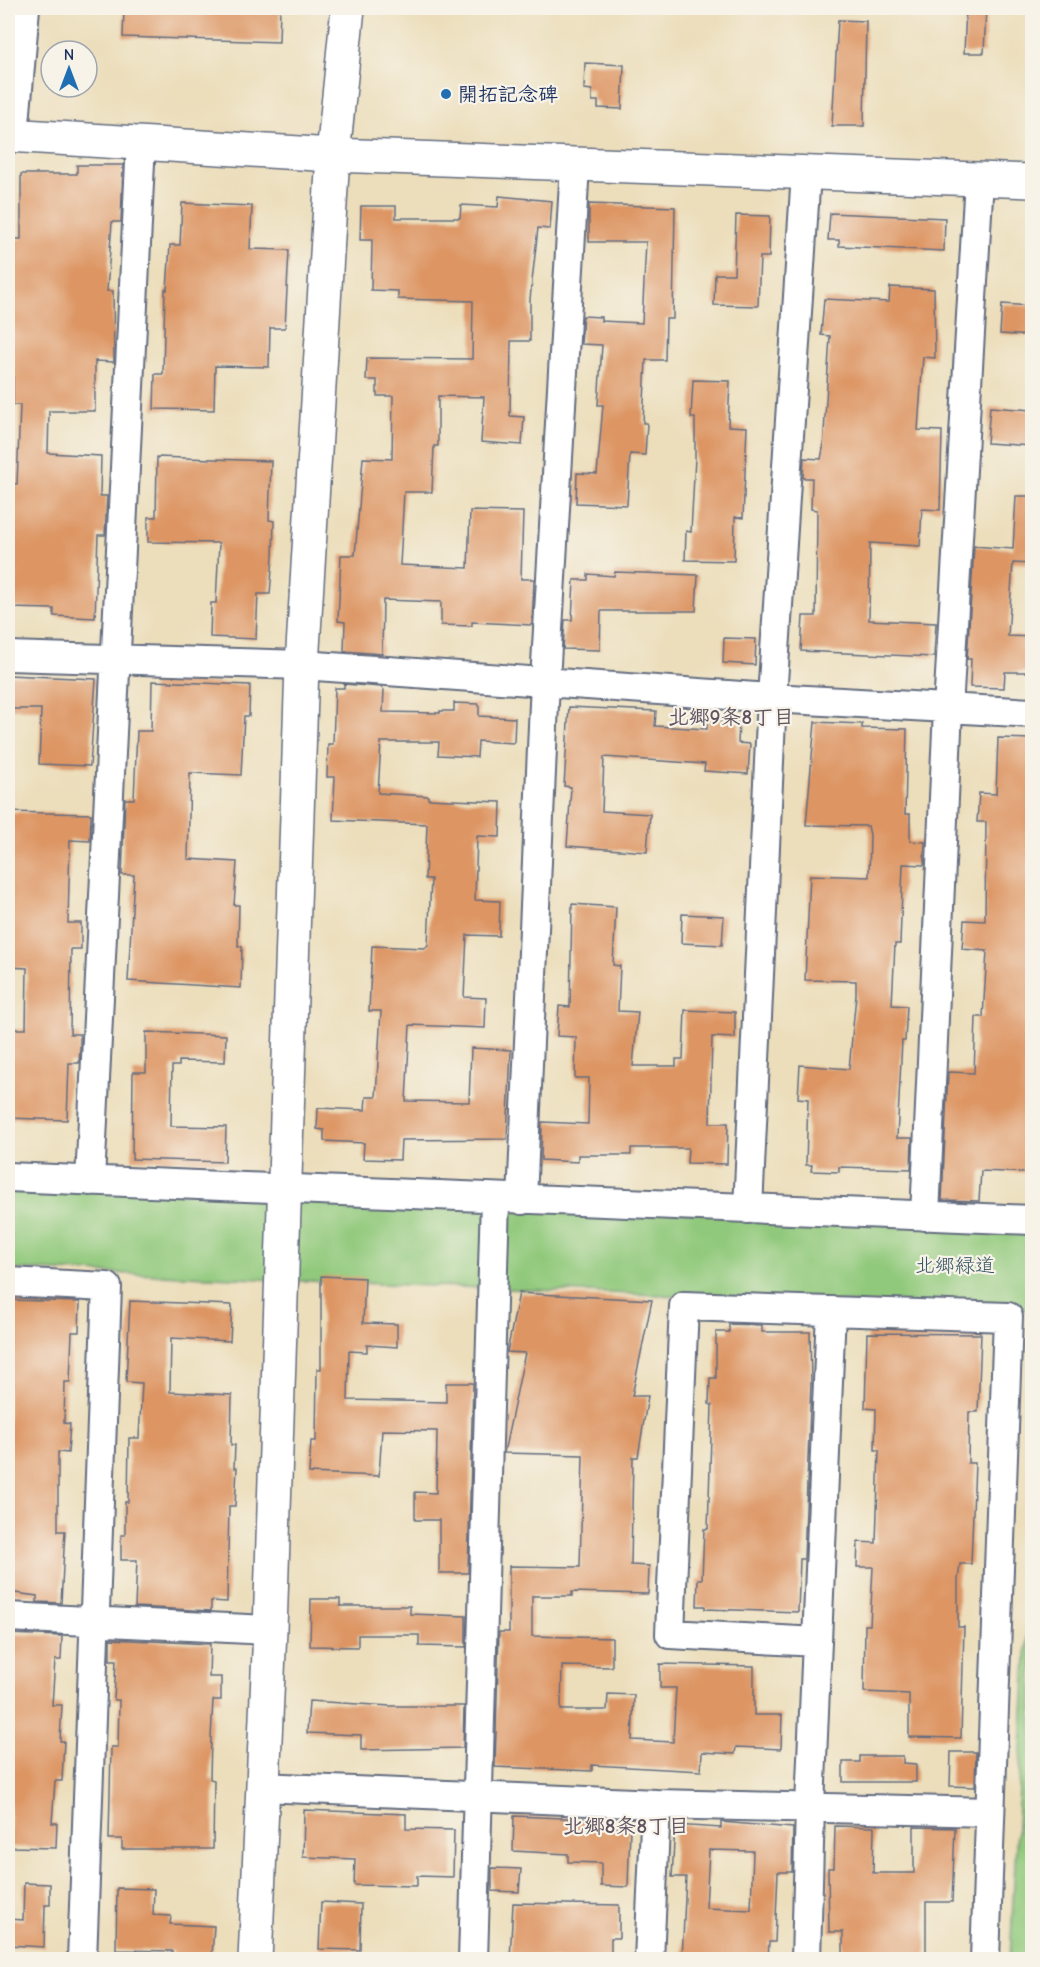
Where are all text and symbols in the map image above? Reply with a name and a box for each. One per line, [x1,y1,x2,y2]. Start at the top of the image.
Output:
north arrow [39,39,99,99]
text: N [64,46,74,64]
place label: 開拓記念碑 [458,83,558,106]
marker: 開拓記念碑 [439,87,453,101]
district label: 北郷9条8丁目 [668,705,794,729]
park label: 北郷緑道 [915,1254,995,1277]
district label: 北郷8条8丁目 [563,1814,689,1838]

